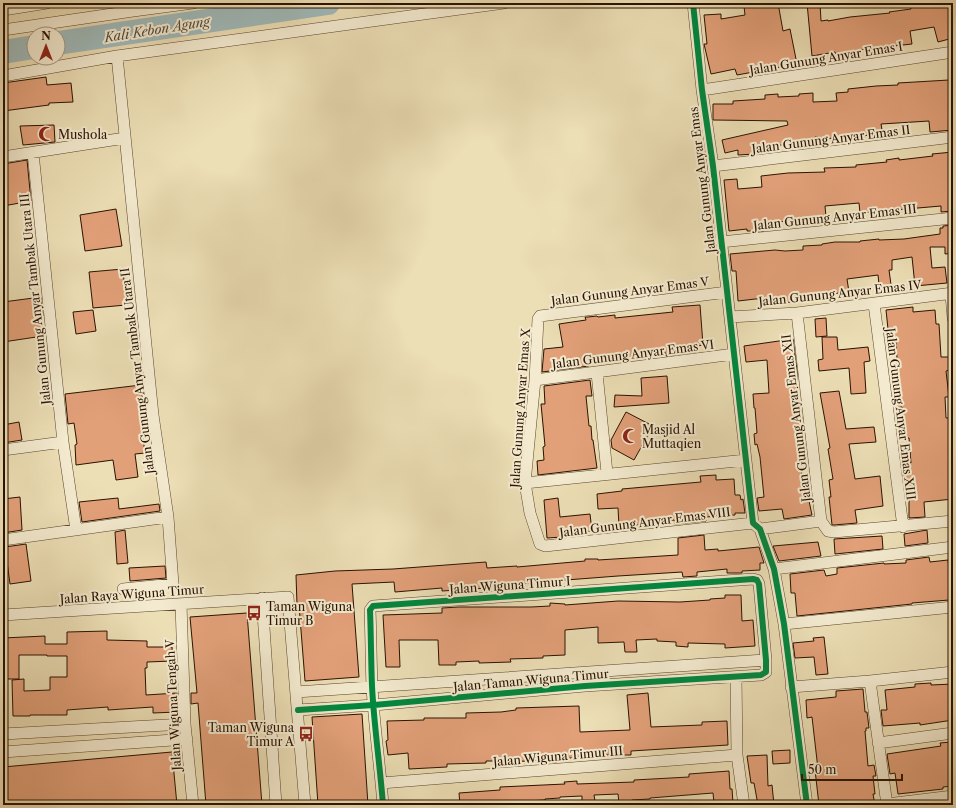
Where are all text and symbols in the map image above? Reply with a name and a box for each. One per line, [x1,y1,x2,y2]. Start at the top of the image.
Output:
water label: Kali Kebon Agung [102,13,212,45]
north arrow [26,26,66,66]
text: N [41,29,51,43]
street label: Jalan Gunung Anyar Emas I [746,38,904,78]
street label: Jalan Gunung Anyar Emas [686,106,719,256]
street label: Jalan Gunung Anyar Emas II [749,122,911,156]
mosque icon: Mushola [37,125,55,143]
place label: Mushola [58,127,108,142]
street label: Jalan Gunung Anyar Tambak Utara III [16,193,54,407]
street label: Jalan Gunung Anyar Emas III [751,201,917,233]
street label: Jalan Gunung Anyar Tambak Utara II [117,267,157,477]
street label: Jalan Gunung Anyar Emas V [548,274,710,308]
street label: Jalan Gunung Anyar Emas IV [756,277,923,309]
street label: Jalan Gunung Anyar Emas XIII [883,325,919,501]
street label: Jalan Gunung Anyar Emas X [507,327,533,490]
street label: Jalan Gunung Anyar Emas XII [778,333,814,505]
street label: Jalan Gunung Anyar Emas VI [549,337,715,372]
place label: Masjid Al Muttaqien [642,422,702,451]
mosque icon: Masjid Al Muttaqien [621,427,639,445]
street label: Jalan Gunung Anyar Emas VIII [557,504,731,540]
street label: Jalan Wiguna Timur I [447,573,571,597]
street label: Jalan Raya Wiguna Timur [58,581,204,607]
place label: Taman Wiguna Timur B [266,599,353,628]
bus stop icon: Taman Wiguna Timur B [245,604,263,622]
street label: Jalan Wiguna Tengah V [162,639,184,773]
street label: Jalan Taman Wiguna Timur [451,666,609,694]
place label: Taman Wiguna Timur A [208,720,295,749]
bus stop icon: Taman Wiguna Timur A [297,725,315,743]
street label: Jalan Wiguna Timur III [490,743,624,769]
scale bar [802,756,902,782]
text: 50 m [808,762,837,777]

